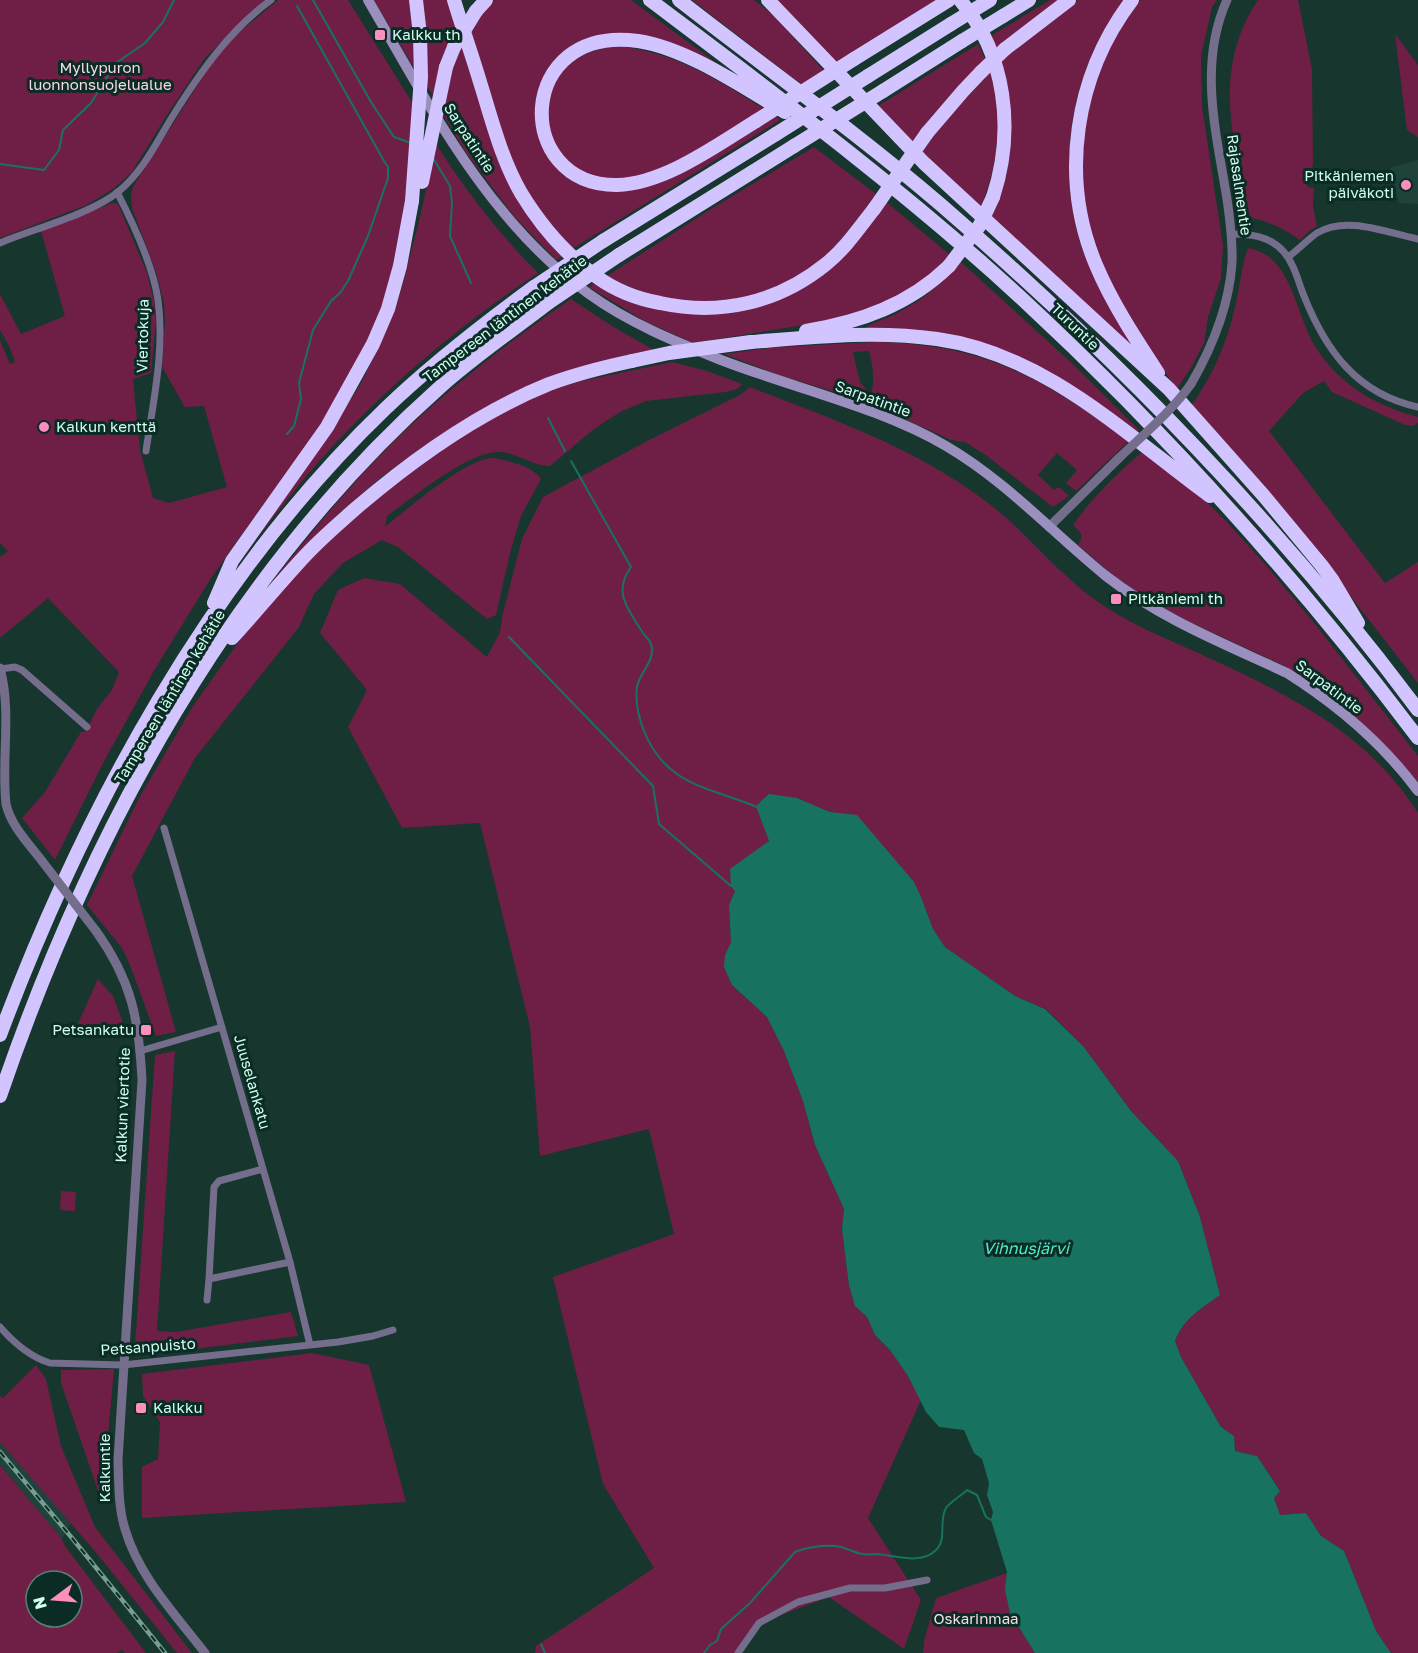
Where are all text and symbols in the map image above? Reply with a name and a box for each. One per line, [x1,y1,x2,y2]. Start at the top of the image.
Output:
place label: Kalkku th [392,25,460,43]
marker: Kalkku th [373,28,387,42]
park label: Myllypuron luonnonsuojelualue [28,58,172,93]
street label: Sarpatintie [441,99,499,176]
street label: Rajasalmentie [1224,133,1256,237]
place label: Pitkäniemen päiväkoti [1304,166,1394,201]
marker: Pitkäniemen päiväkoti [1399,178,1413,192]
street label: Tampereen läntinen kehätie [419,251,590,386]
street label: Viertokuja [132,299,152,373]
street label: Turuntie [1048,299,1104,354]
street label: Sarpatintie [833,376,914,420]
place label: Kalkun kenttä [56,417,156,435]
marker: Kalkun kenttä [37,420,51,434]
place label: Pitkäniemi th [1128,589,1223,607]
marker: Pitkäniemi th [1109,592,1123,606]
street label: Tampereen läntinen kehätie [110,606,229,787]
street label: Sarpatintie [1293,655,1367,717]
place label: Petsankatu [52,1020,134,1038]
marker: Petsankatu [139,1023,153,1037]
street label: Juuselankatu [231,1032,275,1131]
street label: Kalkun viertotie [111,1047,133,1163]
water label: Vihnusjärvi [983,1238,1071,1258]
street label: Petsanpuisto [100,1334,196,1358]
place label: Kalkku [153,1398,203,1416]
marker: Kalkku [134,1401,148,1415]
street label: Kalkuntie [95,1433,113,1502]
north arrow [24,1569,84,1629]
text: N [28,1595,51,1612]
park label: Oskarinmaa [933,1609,1019,1627]

